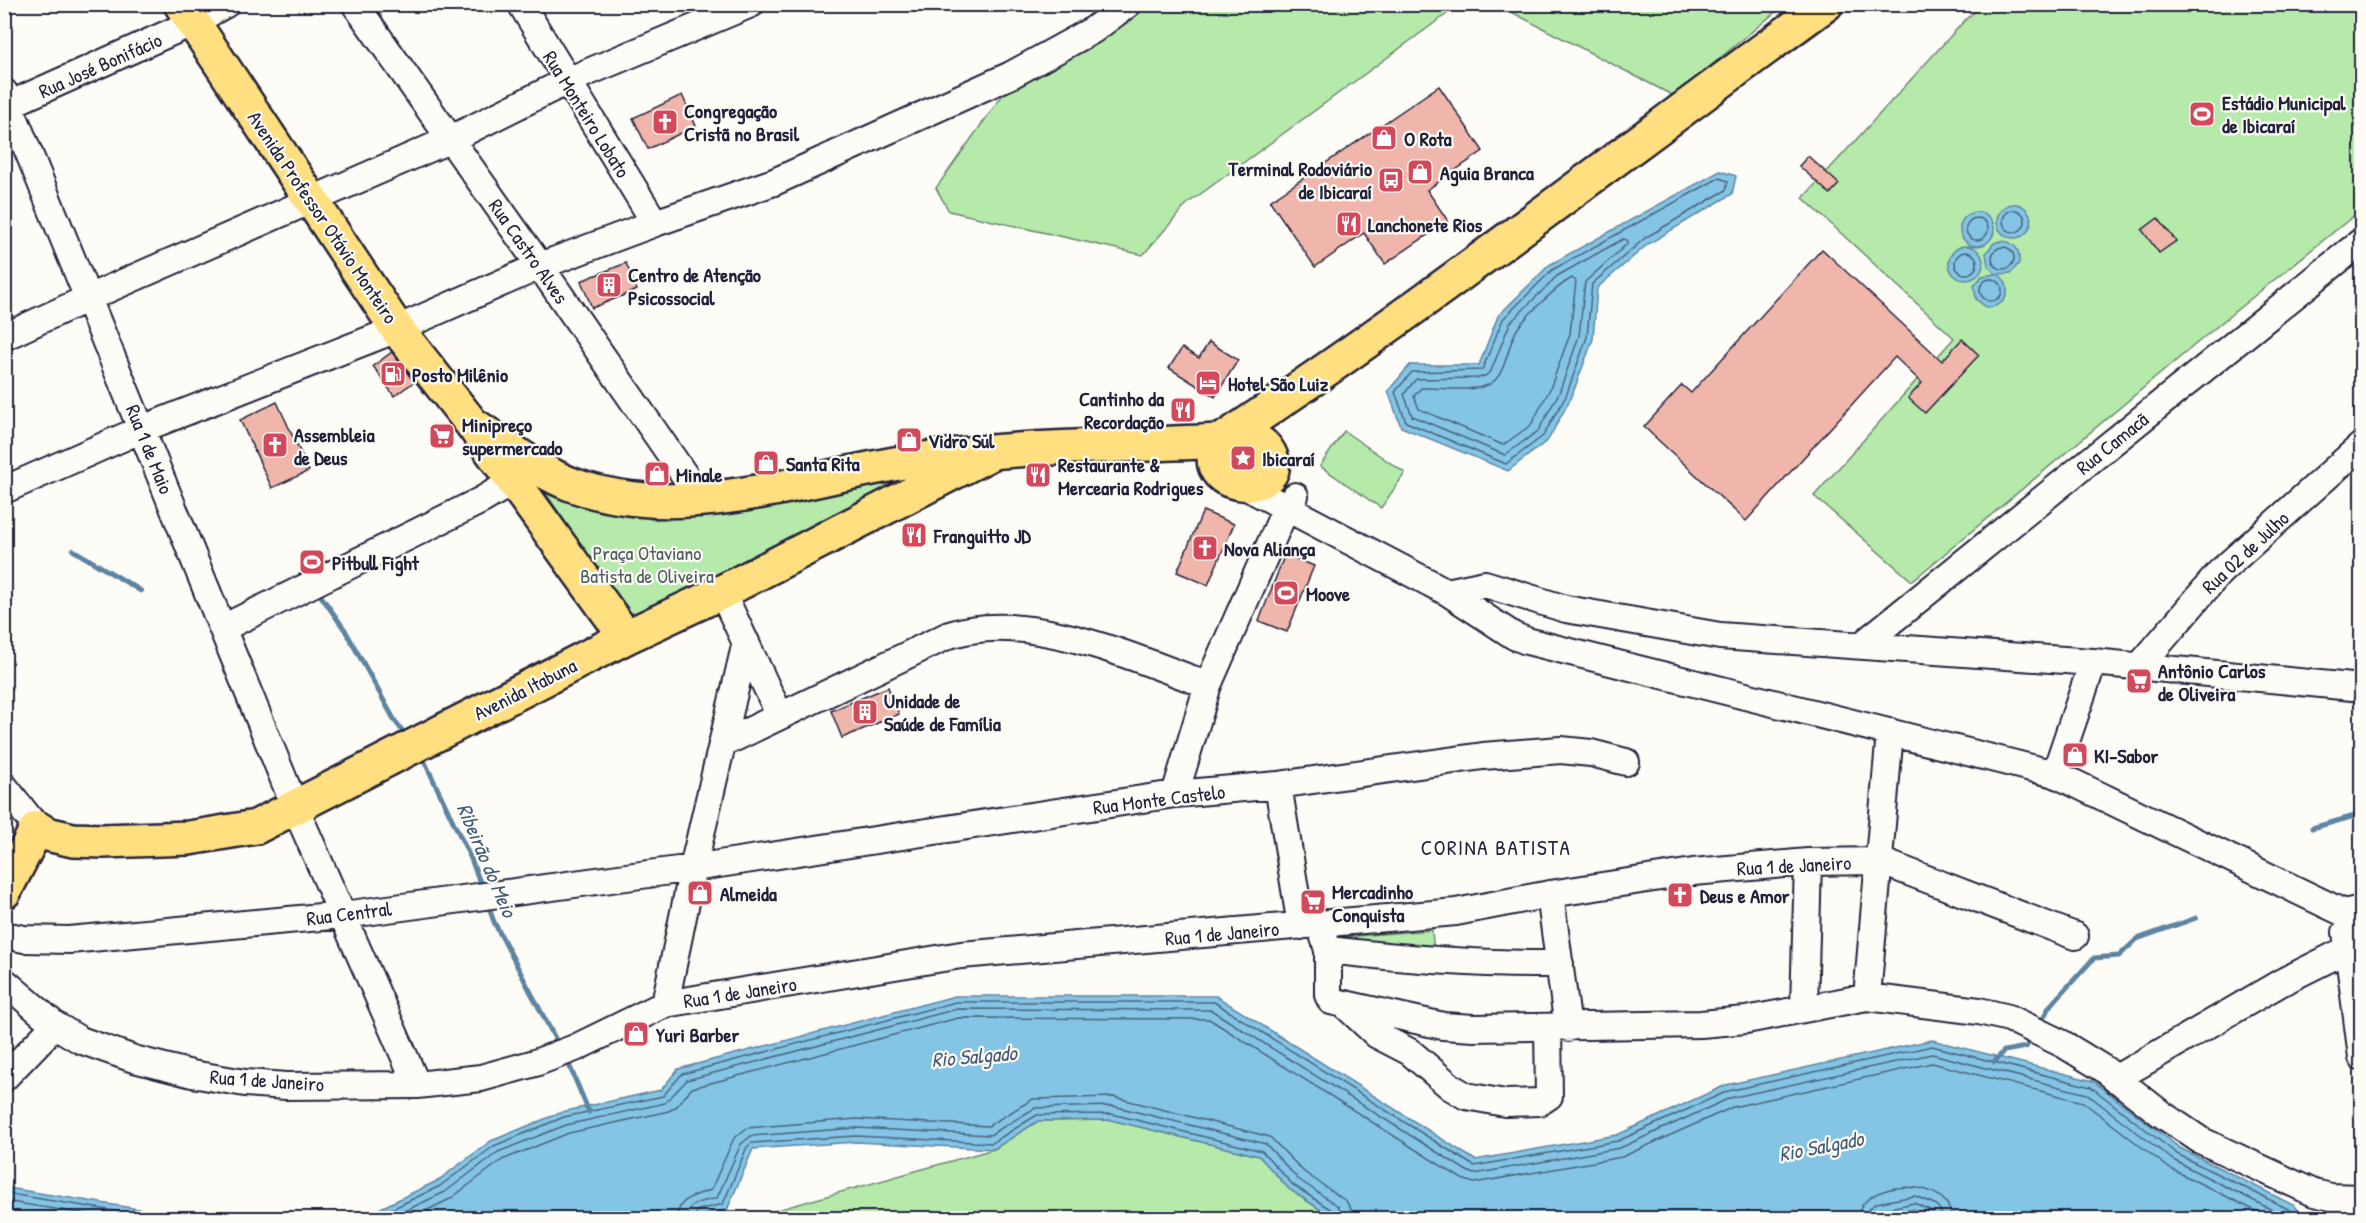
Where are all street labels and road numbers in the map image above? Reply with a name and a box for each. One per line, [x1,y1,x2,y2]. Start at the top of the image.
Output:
street label: Rua José Bonifácio [34,26,166,104]
street label: Rua Monteiro Lobato [537,45,637,183]
street label: Avenida Professor Otávio Monteiro [242,105,404,329]
street label: Rua Castro Alves [483,193,575,309]
street label: Rua 1 de Maio [120,400,180,498]
street label: Rua Camacã [2070,406,2154,480]
street label: Rua 02 de Julho [2196,505,2294,599]
street label: Avenida Itabuna [469,651,581,726]
street label: Rua Monte Castelo [1092,778,1226,820]
street label: Rua 1 de Janeiro [1736,849,1852,881]
street label: Rua Central [305,894,394,932]
street label: Rua 1 de Janeiro [1164,915,1280,951]
street label: Rua 1 de Janeiro [681,970,799,1014]
street label: Rua 1 de Janeiro [209,1063,325,1097]

